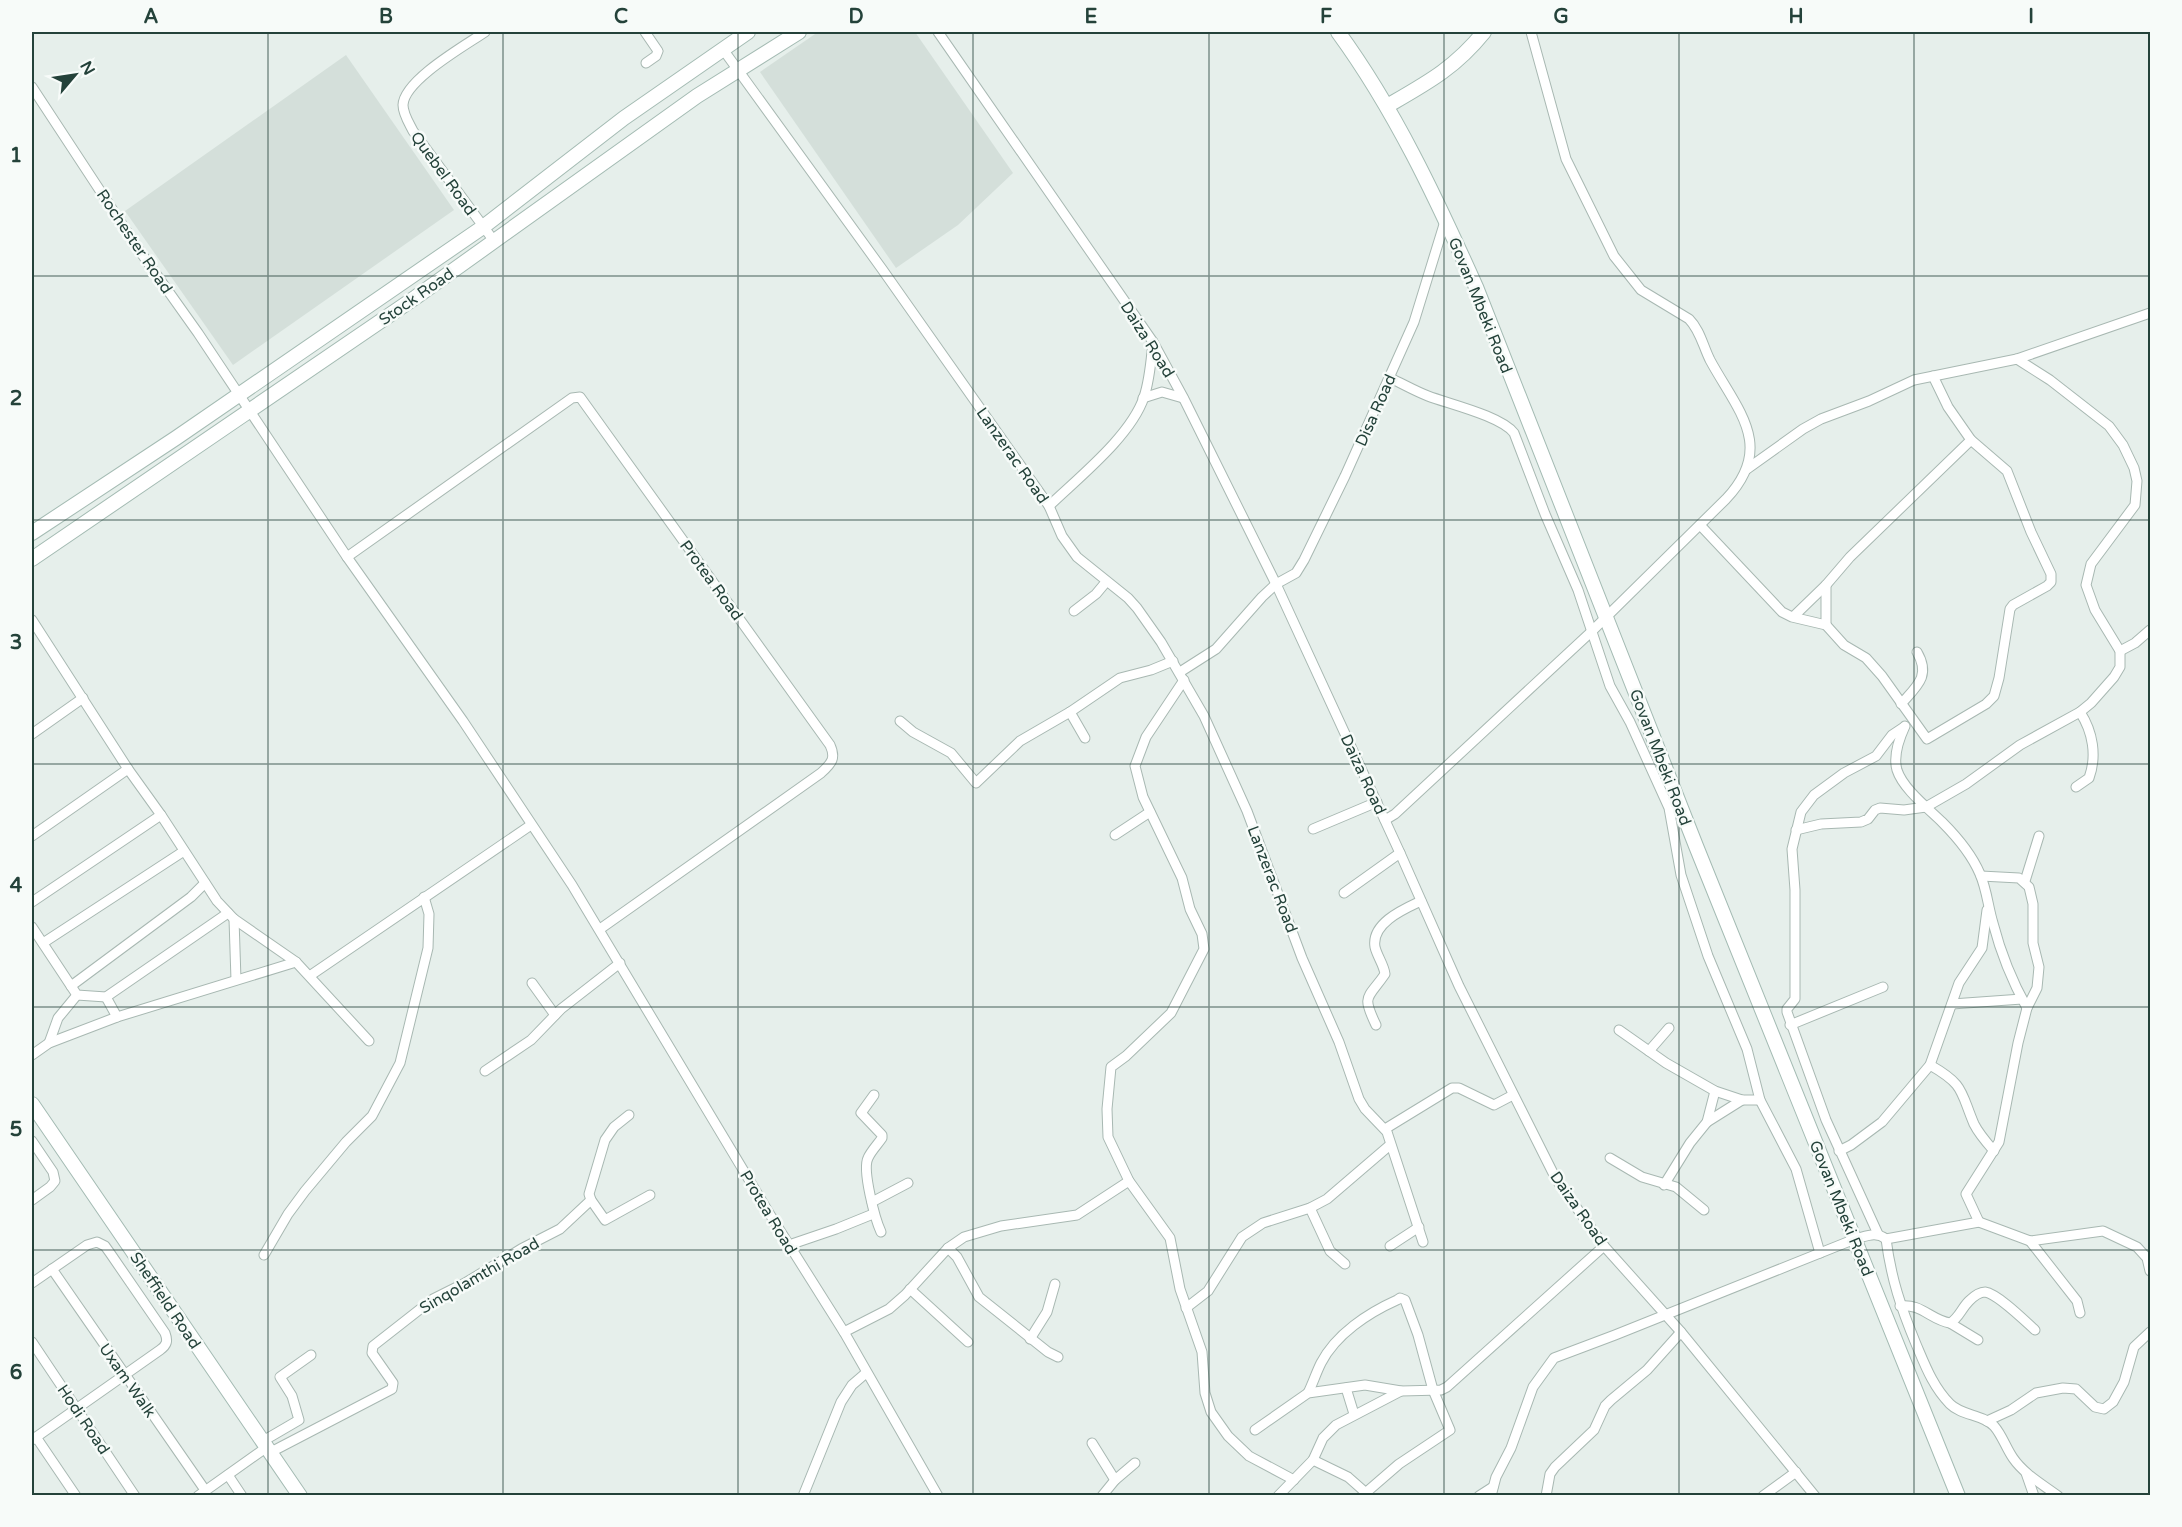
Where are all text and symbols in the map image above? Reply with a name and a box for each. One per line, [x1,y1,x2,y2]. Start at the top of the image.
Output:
text: A [144,5,159,29]
text: B [379,5,393,29]
text: C [614,5,628,29]
text: D [848,5,864,29]
text: E [1085,5,1098,29]
text: F [1320,5,1332,29]
text: G [1553,5,1569,29]
text: H [1788,5,1804,29]
text: I [2028,5,2034,29]
north arrow [45,45,105,105]
text: N [75,58,99,79]
street label: Quebel Road [406,128,480,220]
text: 1 [10,144,22,168]
street label: Rochester Road [92,186,176,298]
street label: Govan Mbeki Road [1444,235,1516,376]
street label: Stock Road [375,264,458,330]
street label: Daiza Road [1116,298,1178,381]
street label: Disa Road [1351,371,1401,450]
text: 2 [10,387,22,411]
street label: Lanzerac Road [972,404,1053,508]
street label: Protea Road [675,536,747,625]
text: 3 [10,631,22,655]
street label: Govan Mbeki Road [1625,686,1695,828]
street label: Daiza Road [1336,731,1390,818]
street label: Lanzerac Road [1242,823,1302,936]
text: 4 [10,874,23,898]
text: 5 [10,1118,22,1142]
street label: Govan Mbeki Road [1805,1138,1877,1279]
street label: Protea Road [735,1167,801,1258]
street label: Daiza Road [1545,1168,1611,1250]
street label: Sinqolamthi Road [416,1233,543,1318]
street label: Sheffield Road [125,1248,205,1353]
street label: Uxam Walk [94,1340,160,1422]
text: 6 [10,1361,22,1385]
street label: Hodi Road [52,1381,114,1458]

